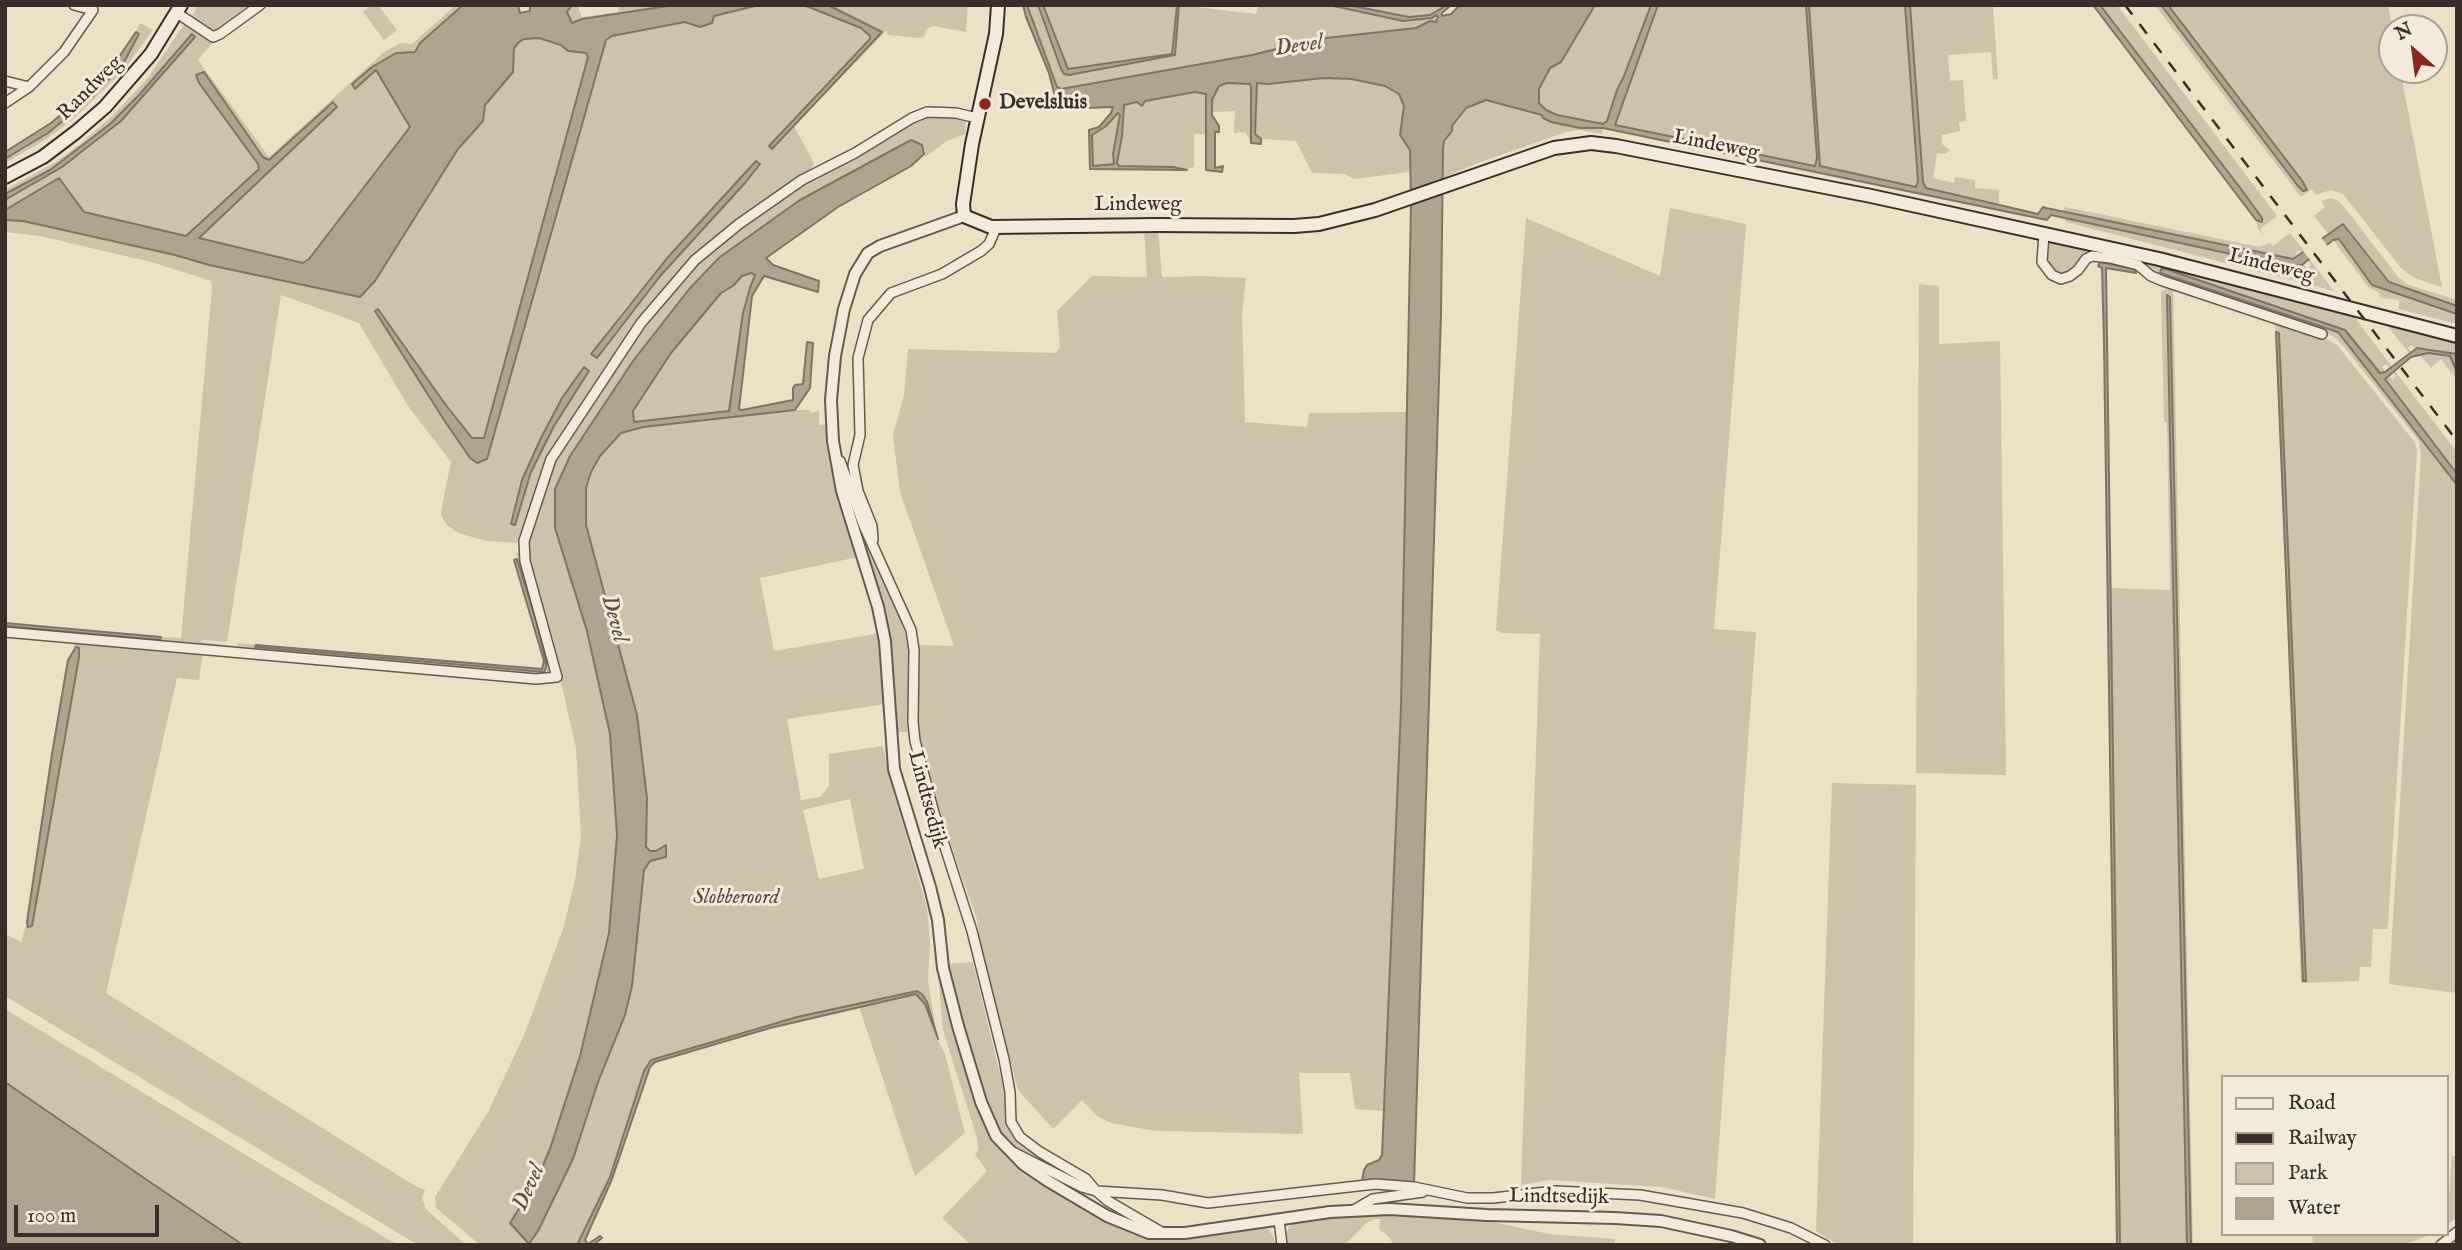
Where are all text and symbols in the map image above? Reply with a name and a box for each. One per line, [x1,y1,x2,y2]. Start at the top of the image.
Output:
north arrow [2378,14,2448,84]
text: N [2391,18,2417,47]
water label: Devel [1273,30,1325,64]
street label: Randweg [53,51,129,127]
place label: Develsluis [999,91,1087,117]
marker: Develsluis [977,96,993,112]
street label: Lindeweg [1671,125,1761,167]
street label: Lindeweg [1094,193,1182,219]
street label: Lindeweg [2226,244,2316,290]
water label: Devel [593,592,633,646]
street label: Lindtsedijk [901,748,951,852]
park label: Slobberoord [693,886,779,912]
legend [2220,1075,2448,1236]
text: Road [2288,1090,2335,1117]
text: Railway [2288,1125,2357,1152]
text: Park [2288,1160,2328,1187]
water label: Devel [508,1161,552,1215]
street label: Lindtsedijk [1509,1185,1609,1211]
scale bar [18,1190,163,1234]
text: Water [2288,1195,2340,1222]
text: 100 m [27,1203,76,1230]

